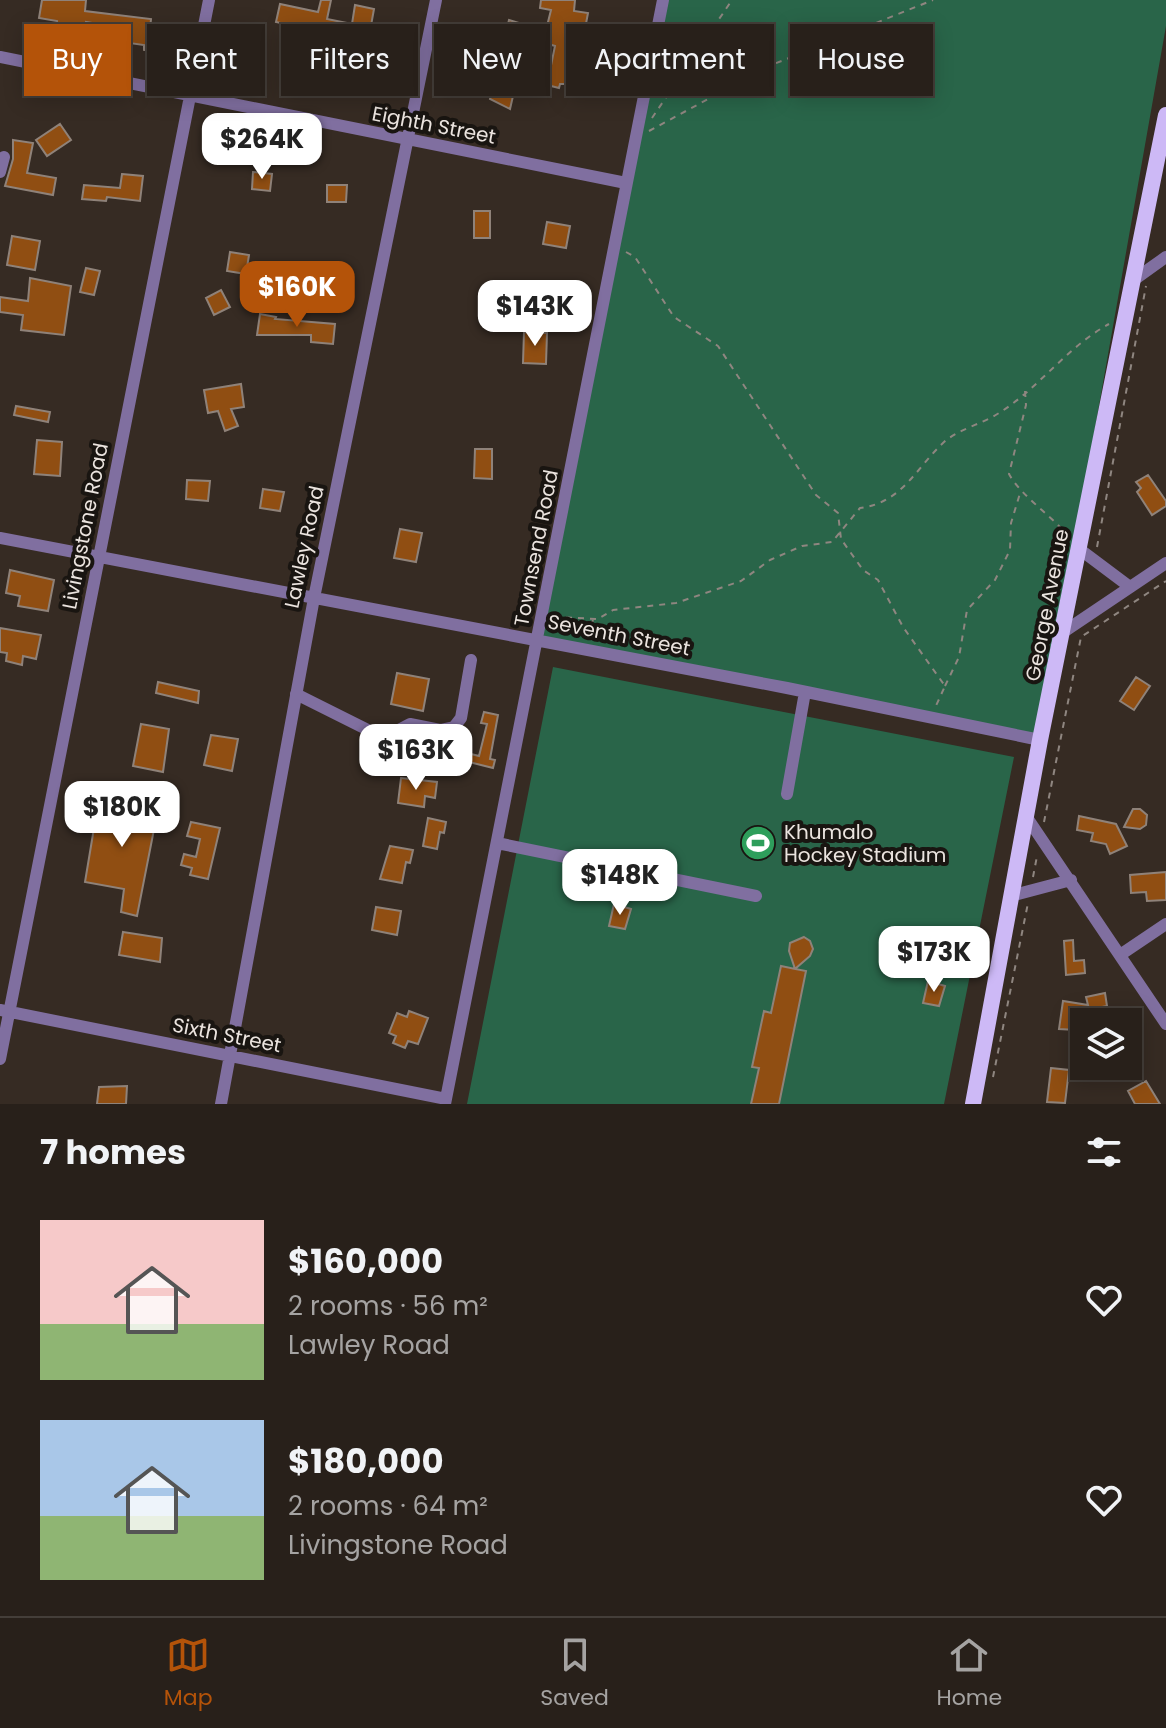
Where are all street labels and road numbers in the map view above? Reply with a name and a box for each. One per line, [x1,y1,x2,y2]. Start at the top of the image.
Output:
street label: Eighth Street [370,99,498,151]
street label: Livingstone Road [55,440,115,612]
street label: Townsend Road [507,467,565,629]
street label: Lawley Road [277,483,331,611]
street label: George Avenue [1019,526,1075,684]
street label: Seventh Street [545,607,693,663]
street label: Sixth Street [170,1011,284,1059]

